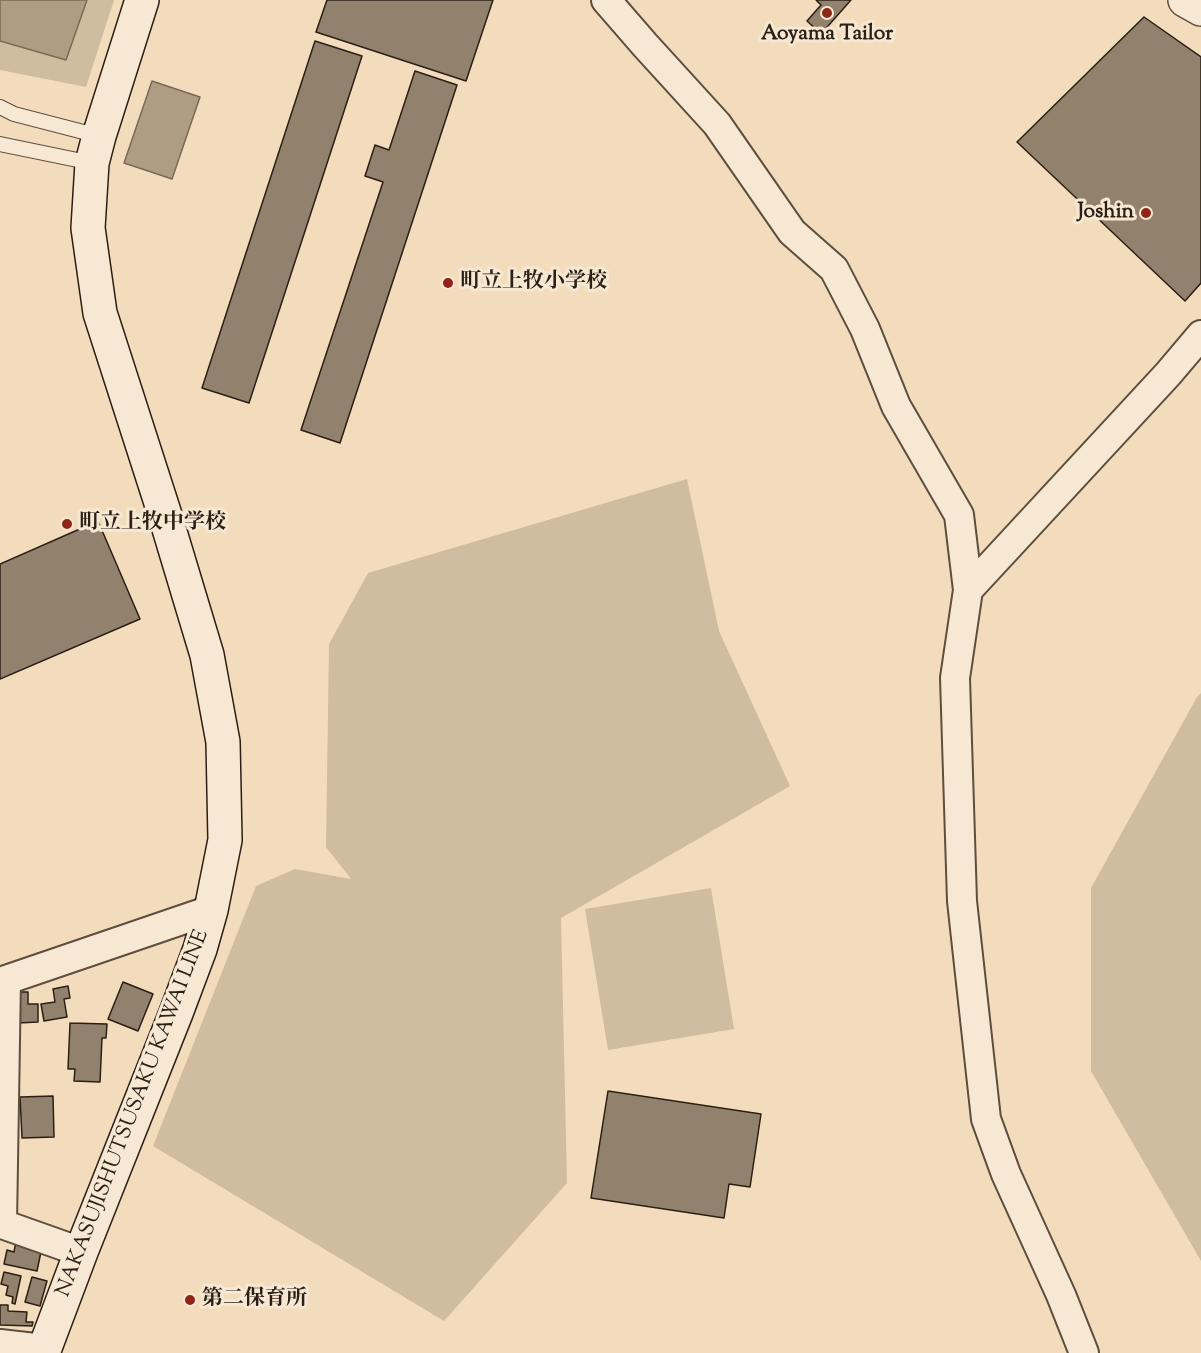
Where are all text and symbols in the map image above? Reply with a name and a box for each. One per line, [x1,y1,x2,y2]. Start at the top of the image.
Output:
marker: Aoyama Tailor [820,6,834,20]
place label: Aoyama Tailor [761,22,893,48]
place label: Joshin [1077,200,1134,226]
marker: Joshin [1139,206,1153,220]
place label: 町立上牧小学校 [460,270,607,296]
marker: 町立上牧小学校 [441,276,455,290]
place label: 町立上牧中学校 [79,511,226,537]
marker: 町立上牧中学校 [60,517,74,531]
street label: NAKASUJISHUTSUSAKU KAWAI LINE [52,927,216,1301]
place label: 第二保育所 [202,1287,307,1313]
marker: 第二保育所 [183,1293,197,1307]

